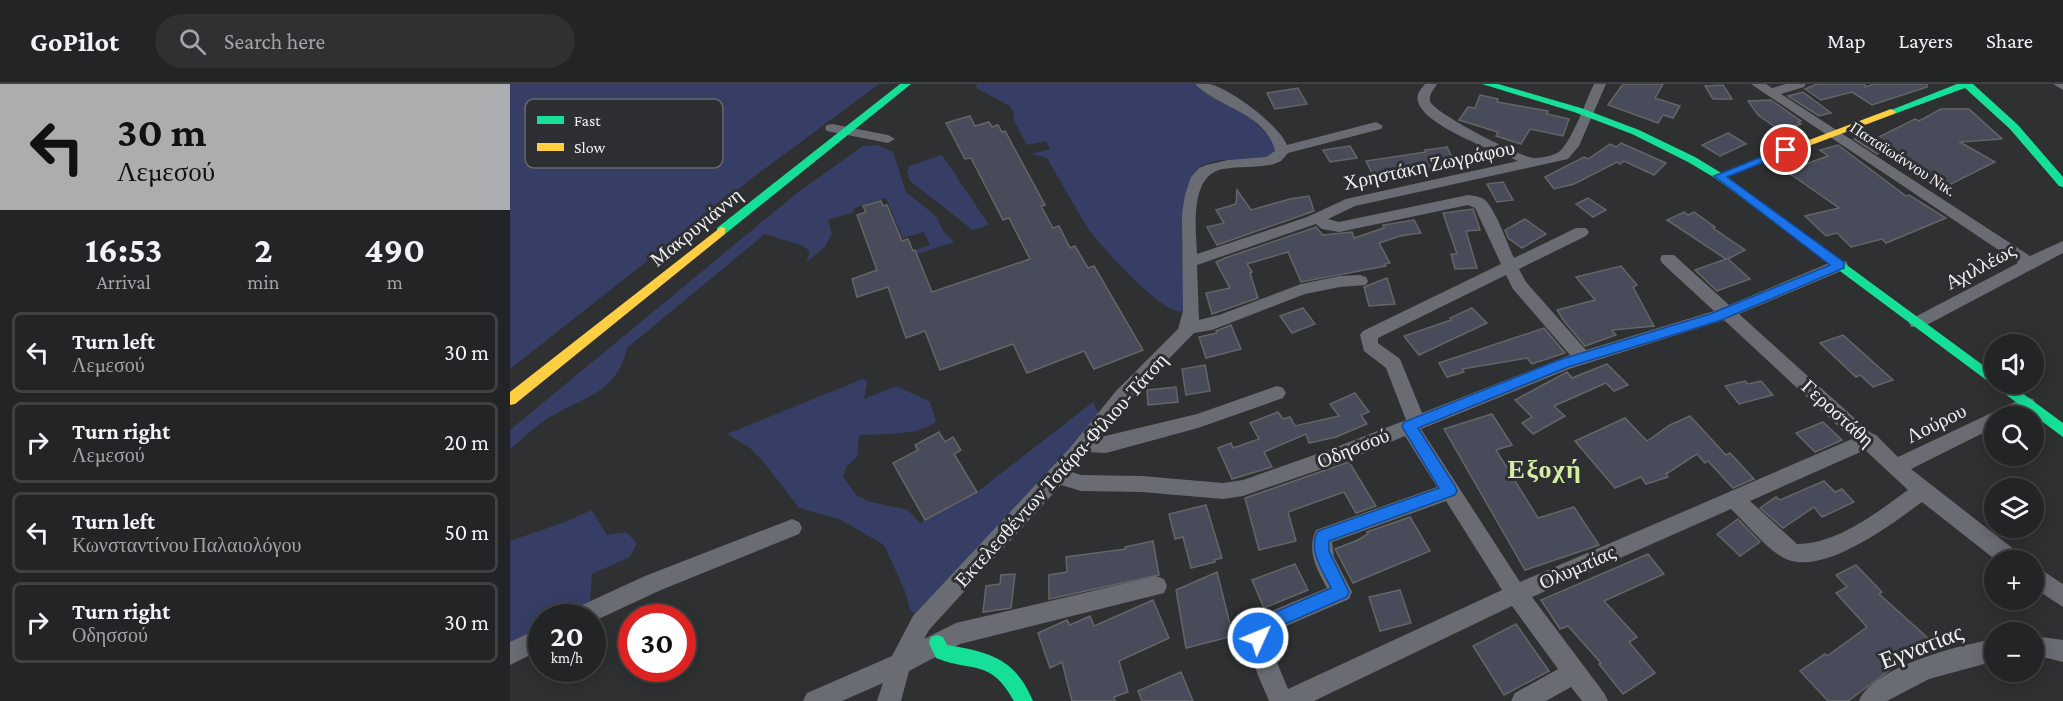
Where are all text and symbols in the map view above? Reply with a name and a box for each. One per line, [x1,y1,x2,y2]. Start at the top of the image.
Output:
search box [155,14,575,68]
icon: search [176,25,209,58]
text: GoPilot [30,26,119,57]
text: Search here [224,29,325,54]
text: Map [1827,29,1866,53]
text: Layers [1899,29,1953,53]
text: Share [1986,29,2033,53]
legend [525,99,723,168]
icon: left [18,108,96,186]
text: 30 m [117,108,207,155]
text: Fast [574,112,601,129]
street label: Παπαϊωάννου Νικ. [1847,119,1959,199]
pin [1760,124,1811,175]
icon: arrive [1769,133,1802,166]
street label: Χρηστάκη Ζωγράφου [1341,136,1517,195]
text: Slow [574,139,606,156]
text: Λεμεσού [117,157,215,187]
street label: Μακρυγιάννη [646,183,747,271]
text: 16:53 [85,230,162,270]
text: 2 [254,230,273,270]
text: 490 [364,230,425,270]
street label: Αχιλλέως [1941,238,2019,294]
text: Arrival [96,271,151,293]
text: min [247,271,279,293]
text: m [387,271,403,293]
text: Turn left [72,329,155,354]
map controls [1984,334,2044,682]
button: sound [1984,334,2044,394]
icon: left [21,336,54,369]
text: 30 m [444,340,489,365]
street label: Εκτελεσθέντων Τσιάρα-Φίλιου-Τάτση [950,349,1172,592]
text: Λεμεσού [72,354,145,376]
street label: Γεροστάθη [1797,375,1879,452]
street label: Λούρου [1902,399,1970,448]
button: search [1984,406,2044,466]
text: Turn right [72,419,170,444]
street label: Οδησσού [1314,424,1393,473]
icon: right [21,426,54,459]
text: 20 m [444,430,489,455]
text: Λεμεσού [72,444,145,466]
district label: Εξοχή [1508,455,1582,484]
button: layers [1984,478,2044,538]
text: Turn left [72,509,155,534]
icon: left [21,516,54,549]
text: 50 m [444,520,489,545]
text: Κωνσταντίνου Παλαιολόγου [72,534,301,556]
street label: Ολυμπίας [1536,541,1619,594]
button: + [1984,550,2044,610]
text: Turn right [72,599,170,624]
speed limit sign: 30 [618,604,696,682]
icon: right [21,606,54,639]
position arrow [1226,606,1290,670]
text: 30 m [444,610,489,635]
street label: Εγνατίας [1876,618,1967,674]
text: 20 [550,619,584,652]
button: − [1984,622,2044,682]
text: Οδησσού [72,624,148,646]
text: km/h [551,650,583,666]

